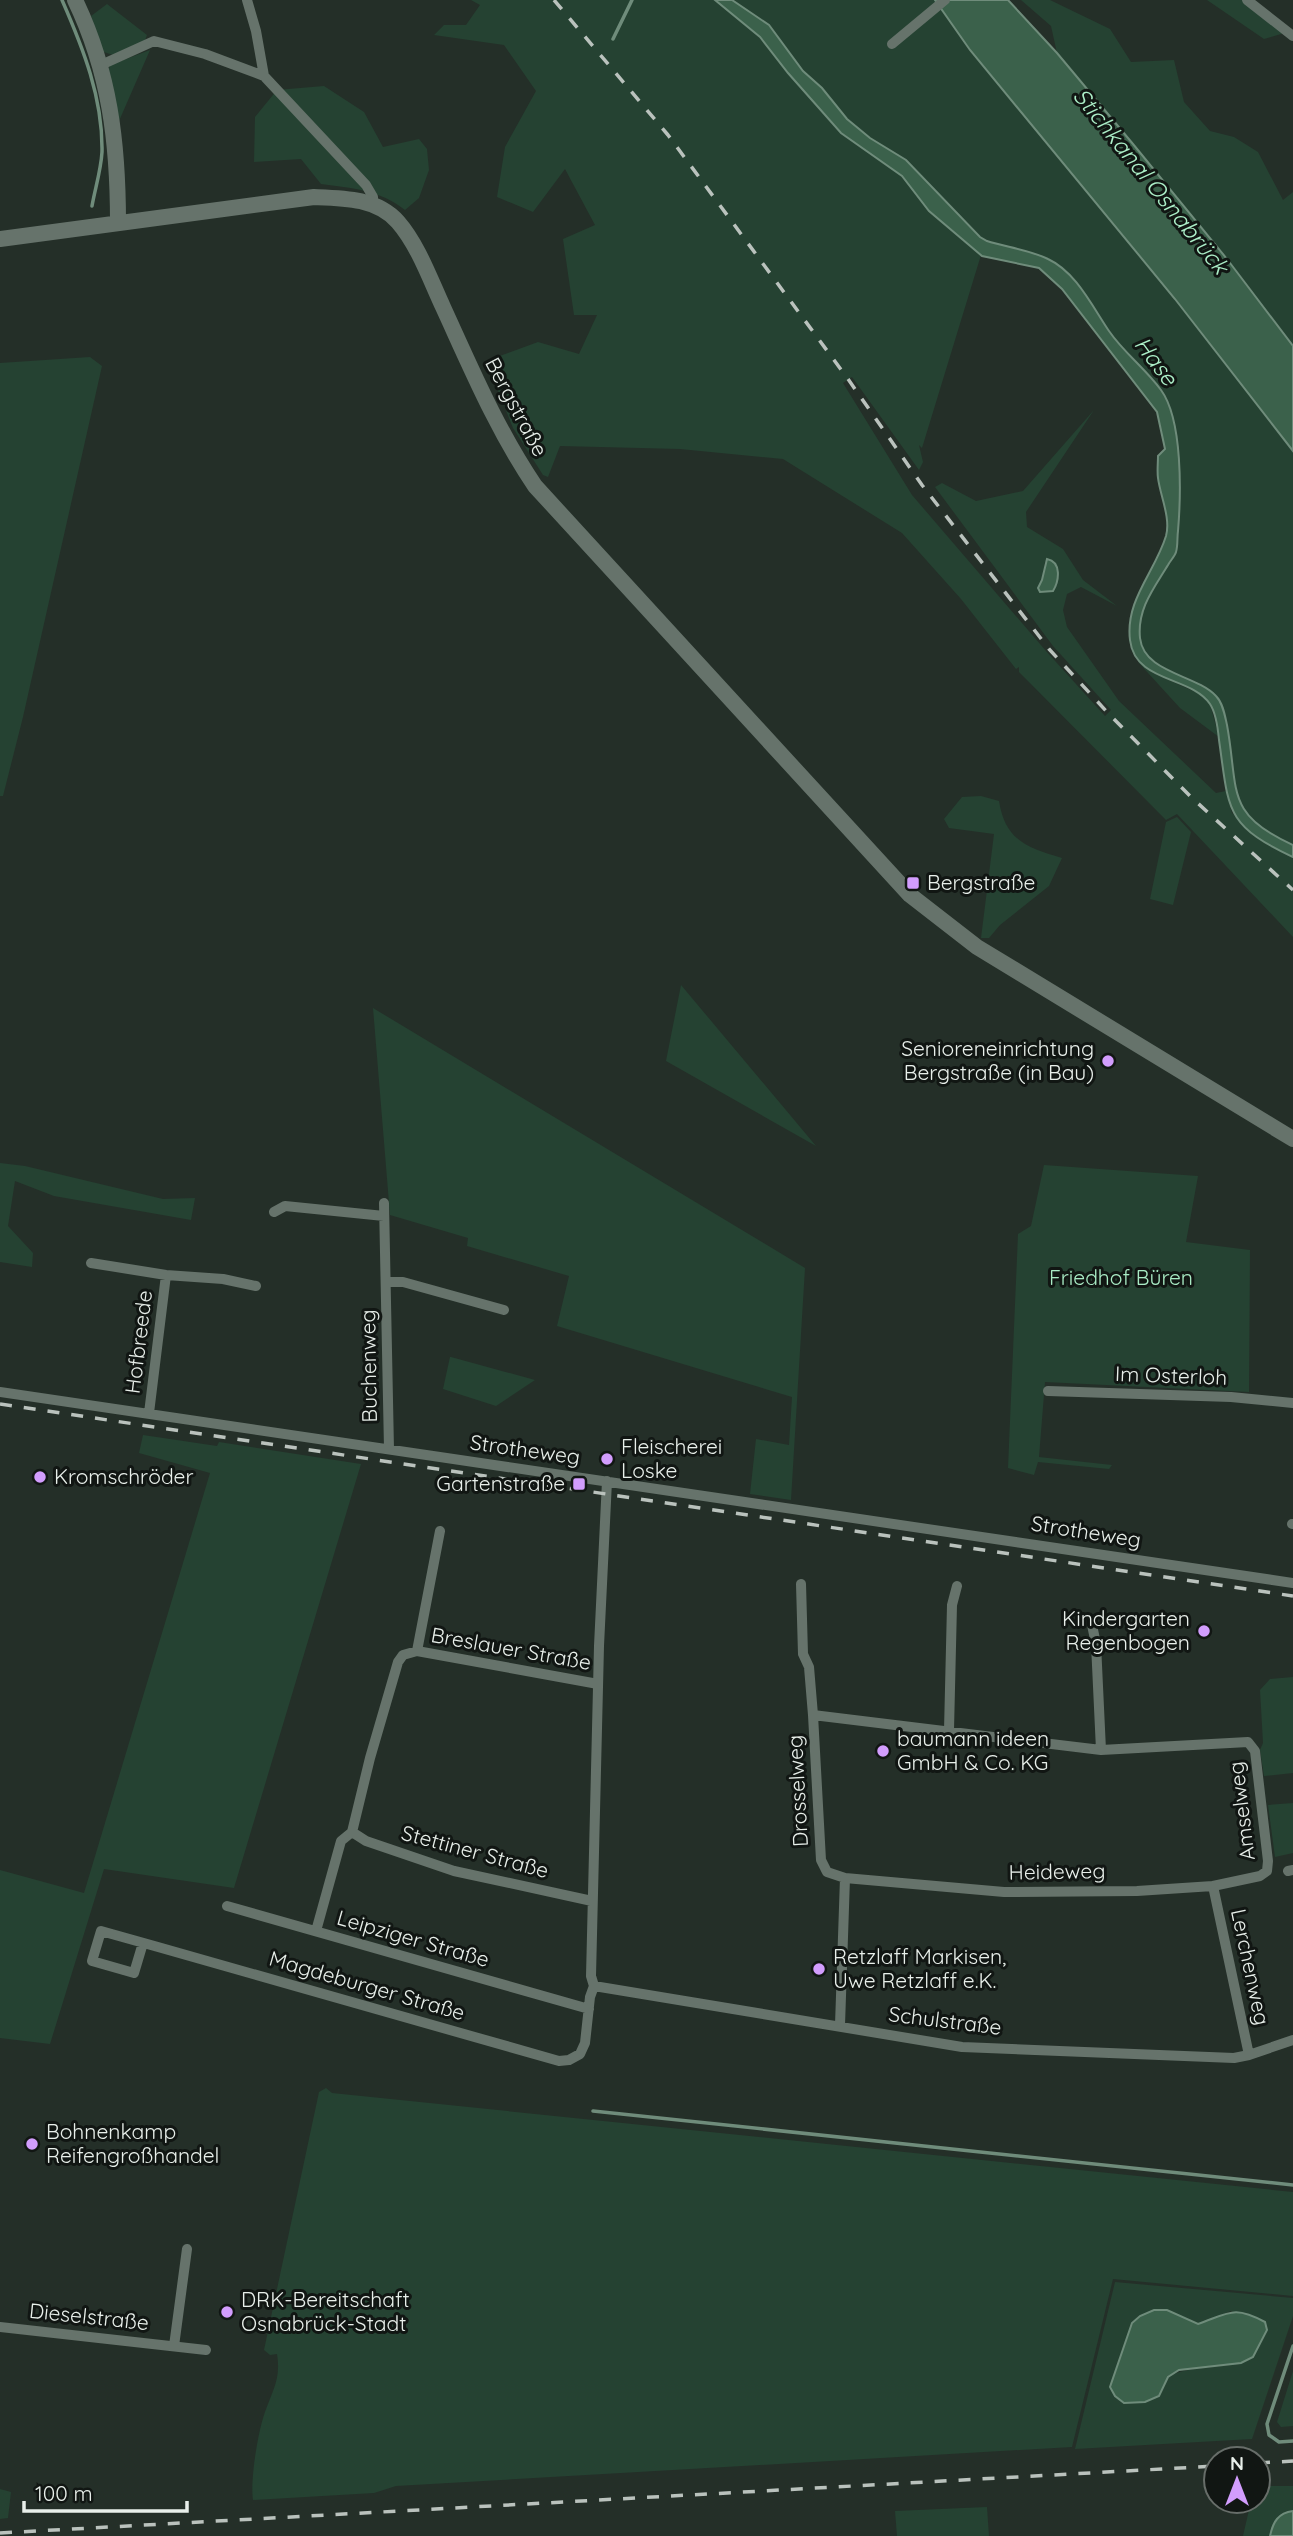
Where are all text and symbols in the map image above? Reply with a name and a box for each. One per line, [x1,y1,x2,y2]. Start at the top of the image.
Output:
water label: Stichkanal Osnabrück [1067,82,1237,281]
water label: Hase [1128,330,1185,392]
street label: Bergstraße [480,353,554,460]
place label: Bergstraße [927,869,1035,895]
marker: Bergstraße [905,875,921,891]
place label: Senioreneinrichtung Bergstraße (in Bau) [901,1035,1094,1085]
marker: Senioreneinrichtung Bergstraße (in Bau) [1100,1053,1116,1069]
park label: Friedhof Büren [1049,1264,1193,1290]
street label: Hofbreede [119,1289,157,1395]
street label: Buchenweg [354,1309,382,1423]
street label: Im Osterloh [1114,1360,1228,1390]
street label: Strotheweg [468,1428,582,1470]
place label: Fleischerei Loske [621,1433,722,1483]
marker: Fleischerei Loske [599,1451,615,1467]
place label: Kromschröder [54,1463,194,1489]
marker: Kromschröder [32,1469,48,1485]
place label: Gartenstraße [436,1470,565,1496]
marker: Gartenstraße [571,1476,587,1492]
street label: Strotheweg [1029,1510,1143,1553]
place label: Kindergarten Regenbogen [1062,1605,1190,1655]
street label: Breslauer Straße [429,1621,593,1675]
marker: Kindergarten Regenbogen [1196,1623,1212,1639]
place label: baumann ideen GmbH & Co. KG [897,1725,1049,1775]
street label: Drosselweg [781,1734,813,1848]
marker: baumann ideen GmbH & Co. KG [875,1743,891,1759]
street label: Amselweg [1222,1760,1260,1862]
street label: Stettiner Straße [399,1819,552,1883]
street label: Heideweg [1008,1857,1106,1885]
street label: Leipziger Straße [334,1904,492,1972]
street label: Lerchenweg [1226,1906,1276,2027]
place label: Retzlaff Markisen, Uwe Retzlaff e.K. [833,1943,1006,1993]
street label: Magdeburger Straße [266,1945,468,2025]
marker: Retzlaff Markisen, Uwe Retzlaff e.K. [811,1961,827,1977]
street label: Schulstraße [887,2000,1003,2040]
place label: Bohnenkamp Reifengroßhandel [46,2118,219,2168]
marker: Bohnenkamp Reifengroßhandel [24,2136,40,2152]
place label: DRK-Bereitschaft Osnabrück-Stadt [241,2286,410,2336]
street label: Dieselstraße [28,2297,150,2335]
marker: DRK-Bereitschaft Osnabrück-Stadt [219,2304,235,2320]
north arrow [1202,2445,1272,2515]
text: N [1230,2451,1244,2475]
scale bar [24,2470,187,2514]
text: 100 m [35,2480,93,2506]

